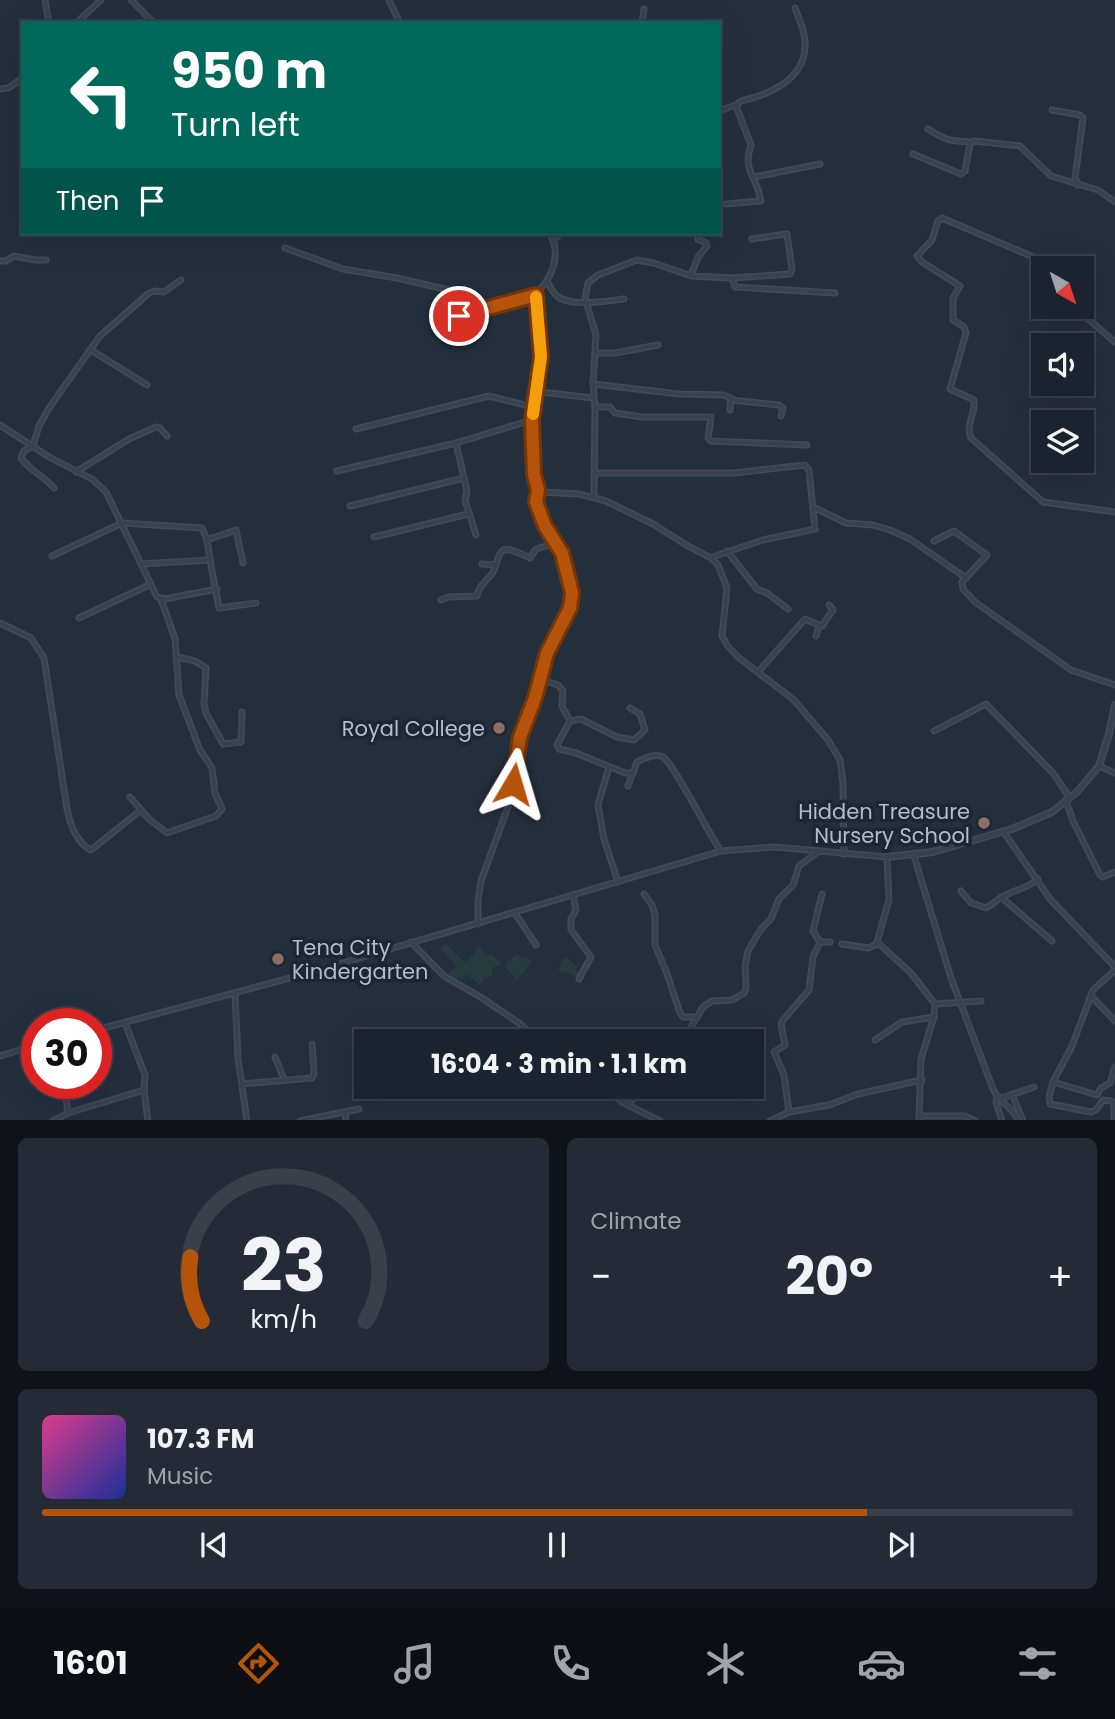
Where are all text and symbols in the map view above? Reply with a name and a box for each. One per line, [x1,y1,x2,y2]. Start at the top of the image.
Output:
text: 950 m [171,37,327,105]
icon: left [56,49,147,140]
text: Turn left [171,102,300,147]
icon: arrive [133,182,171,220]
text: Then [56,183,119,219]
north arrow [1031,256,1094,318]
map controls [1031,256,1094,473]
pin [429,286,489,346]
icon: arrive [440,297,478,335]
button: sound [1031,333,1094,396]
button: layers [1031,410,1094,473]
place label: Royal College [342,714,485,743]
marker: Royal College [491,720,507,736]
position arrow [476,747,550,821]
place label: Hidden Treasure Nursery School [798,797,970,850]
marker: Hidden Treasure Nursery School [976,815,992,831]
place label: Tena City Kindergarten [292,933,429,986]
marker: Tena City Kindergarten [270,951,286,967]
speed limit sign: 30 [21,1008,112,1099]
text: 16:04 · 3 min · 1.1 km [431,1046,687,1082]
text: Climate [591,1205,681,1237]
text: 23 [240,1215,326,1316]
text: 20° [785,1240,873,1313]
text: − [591,1250,611,1303]
text: + [1047,1250,1073,1303]
text: km/h [250,1301,317,1336]
text: 107.3 FM [147,1421,254,1457]
text: Music [147,1460,213,1492]
icon: previous [195,1526,233,1564]
icon: pause [538,1526,576,1564]
icon: next [882,1526,920,1564]
icon: directions [234,1639,283,1688]
icon: music [390,1639,439,1688]
icon: phone [546,1639,595,1688]
icon: climate [701,1639,750,1688]
icon: car [857,1639,906,1688]
icon: filters [1013,1639,1062,1688]
text: 16:01 [53,1640,128,1685]

